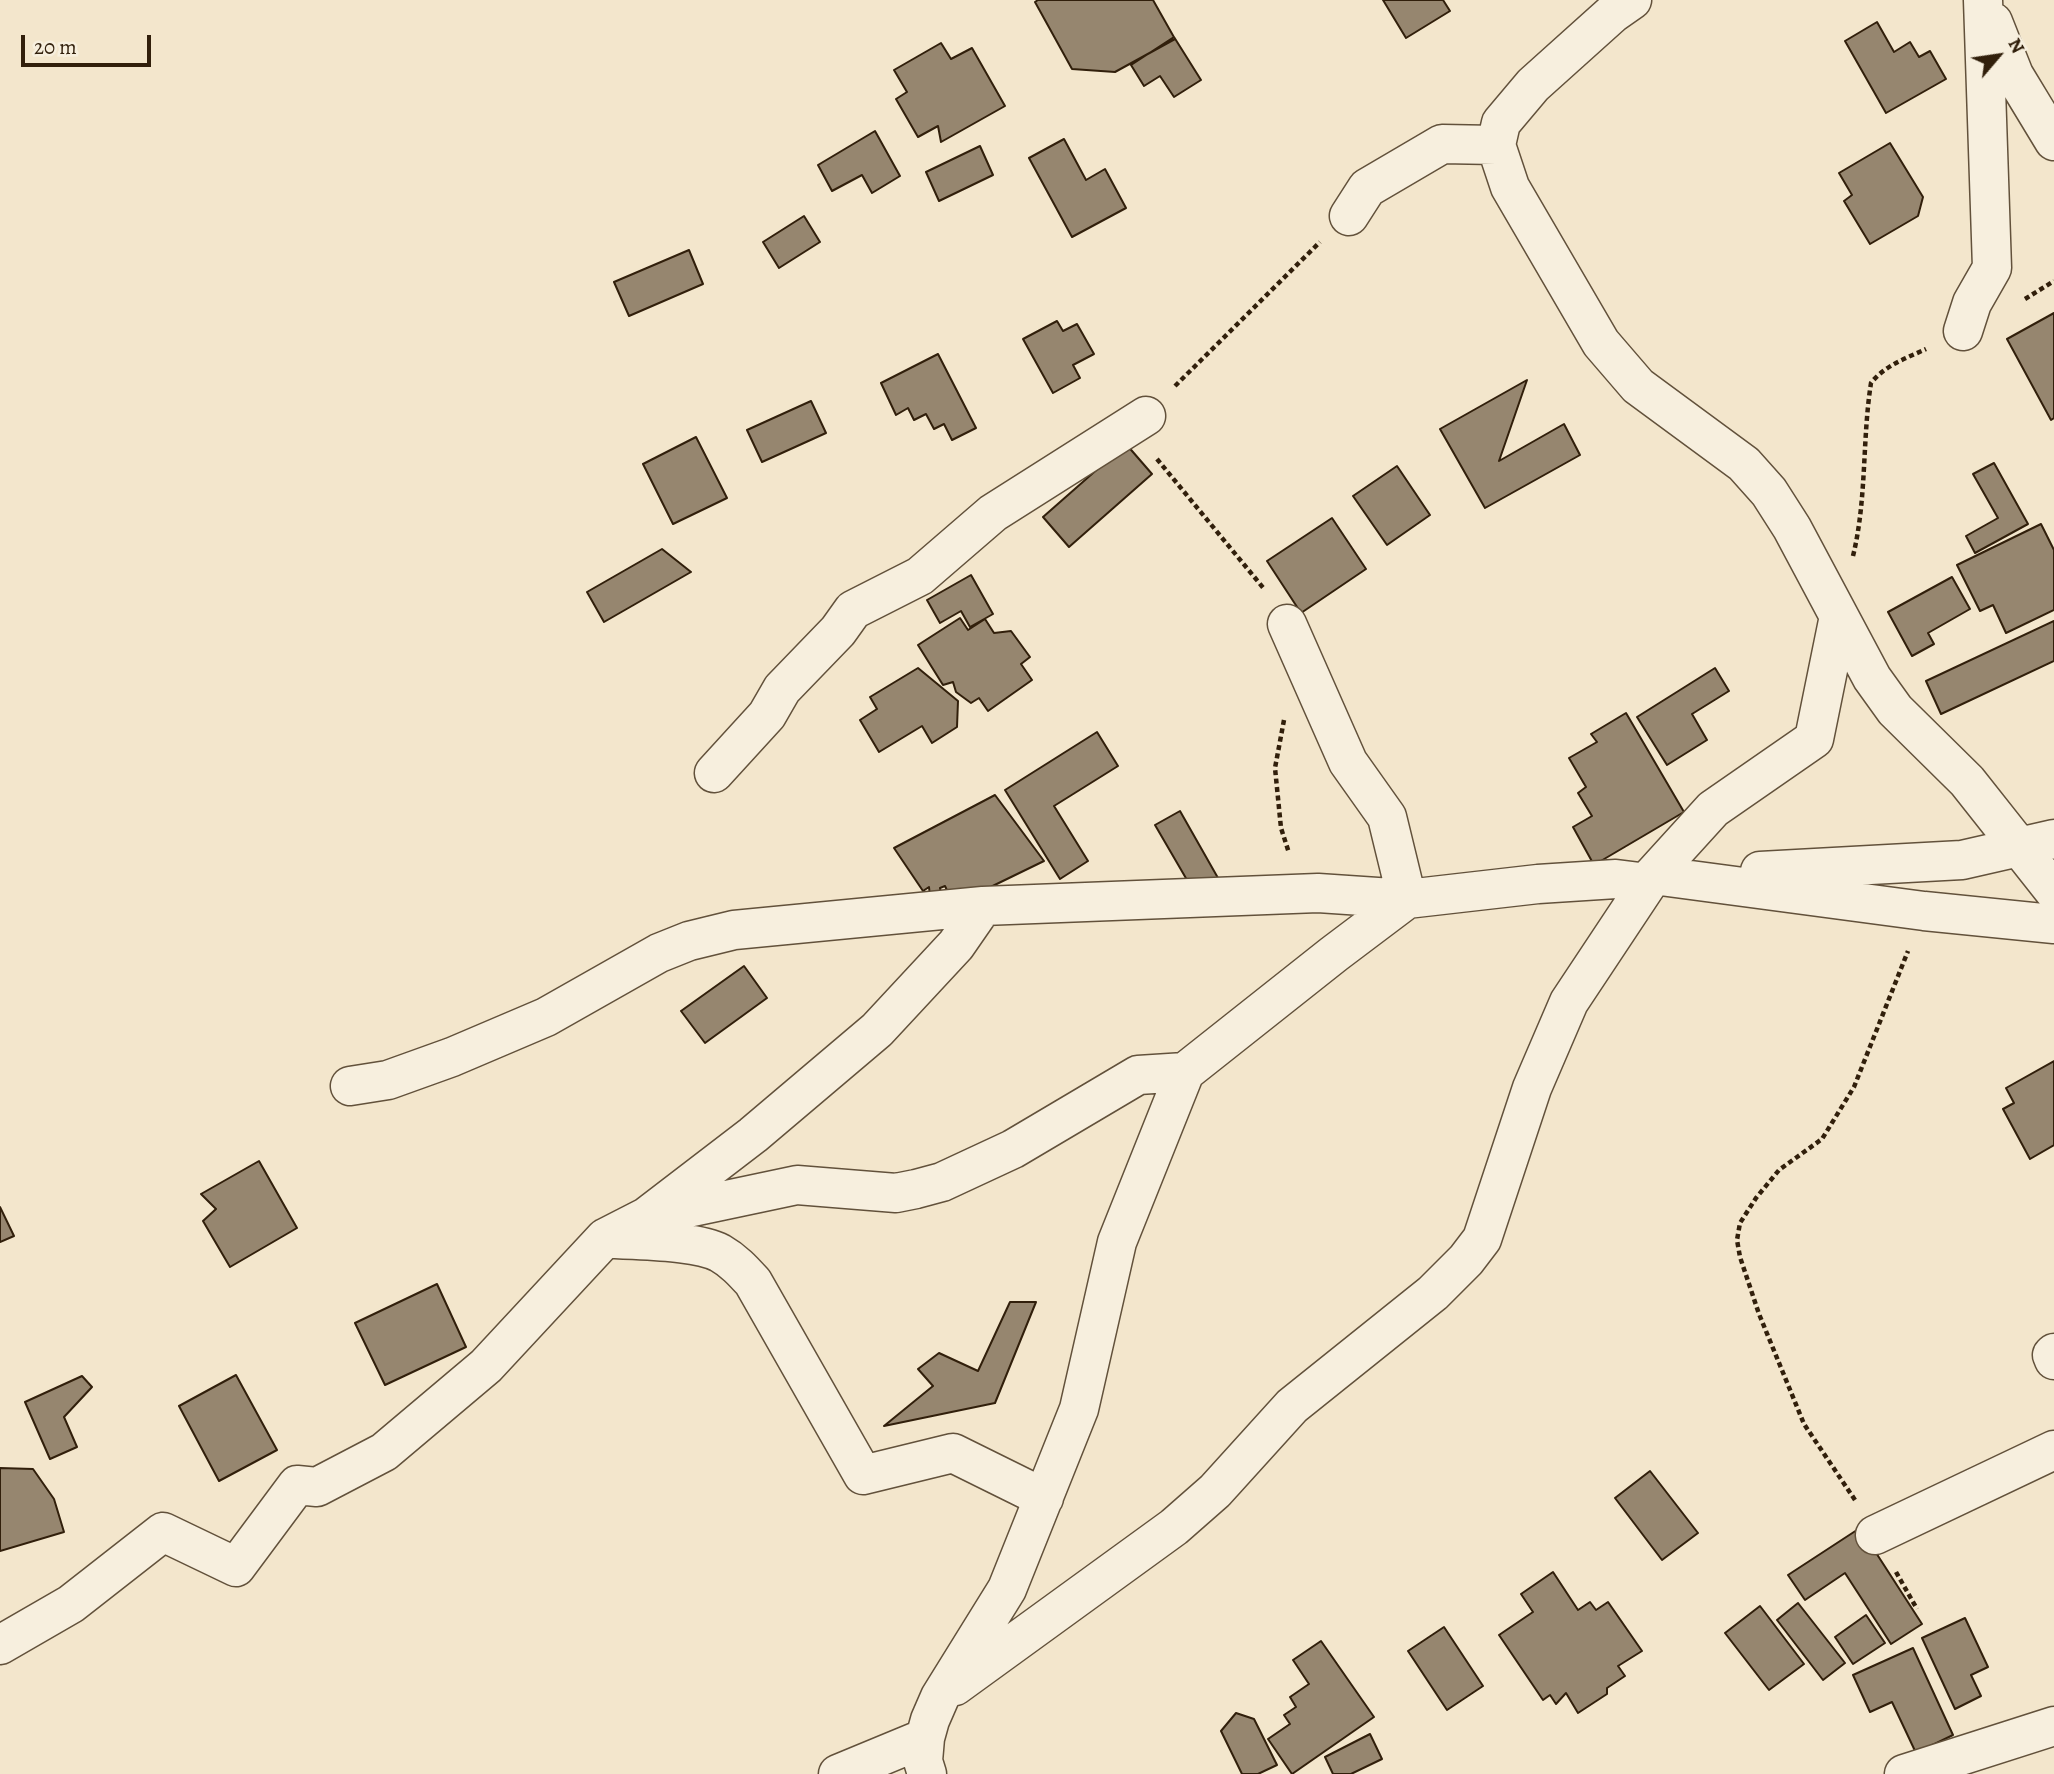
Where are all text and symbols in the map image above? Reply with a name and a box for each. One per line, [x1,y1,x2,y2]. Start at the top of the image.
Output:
scale bar [24,21,154,65]
north arrow [1963,21,2033,91]
text: 20 m [34,33,77,61]
text: N [2002,33,2031,58]

